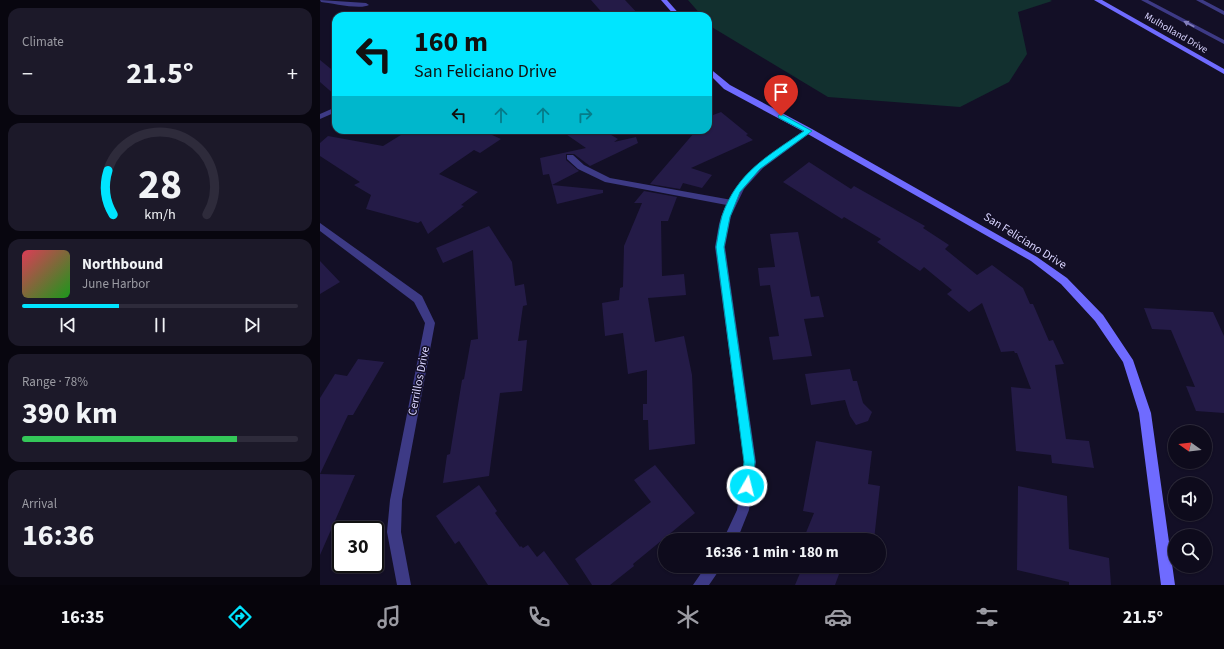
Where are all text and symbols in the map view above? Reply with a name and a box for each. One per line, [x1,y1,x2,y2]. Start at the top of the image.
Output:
street label: Mulholland Drive [1142,9,1210,57]
one-way arrow [1184,21,1195,27]
text: 160 m [414,22,488,62]
icon: left [348,28,400,80]
text: Climate [22,33,64,51]
text: 21.5° [126,52,194,95]
text: − [22,58,33,90]
text: + [287,58,298,90]
text: San Feliciano Drive [414,59,557,84]
pin [764,75,798,116]
icon: arrive [770,81,792,103]
icon: left [448,104,470,126]
icon: ahead [490,104,512,126]
icon: ahead [532,104,554,126]
icon: right [574,104,596,126]
text: 28 [138,155,182,215]
text: km/h [144,204,176,225]
street label: San Feliciano Drive [980,209,1070,273]
text: Northbound [82,254,163,275]
text: June Harbor [82,275,150,293]
icon: previous [57,314,79,336]
icon: pause [149,314,171,336]
icon: next [241,314,263,336]
street label: Cerrillos Drive [404,345,434,417]
text: Range · 78% [22,373,88,391]
text: 390 km [22,392,118,435]
north arrow [1168,425,1212,469]
map controls [1168,425,1212,573]
position arrow [726,465,768,507]
button: sound [1168,477,1212,521]
text: Arrival [22,495,57,513]
text: 16:36 [22,514,94,557]
speed limit sign: 30 [332,521,384,573]
button: search [1168,529,1212,573]
text: 16:36 · 1 min · 180 m [705,542,839,563]
icon: directions [226,603,254,631]
icon: music [375,603,403,631]
icon: phone [525,603,553,631]
icon: climate [674,603,702,631]
icon: car [824,603,852,631]
icon: filters [973,603,1001,631]
text: 16:35 [61,605,104,630]
text: 21.5° [1123,605,1163,630]

